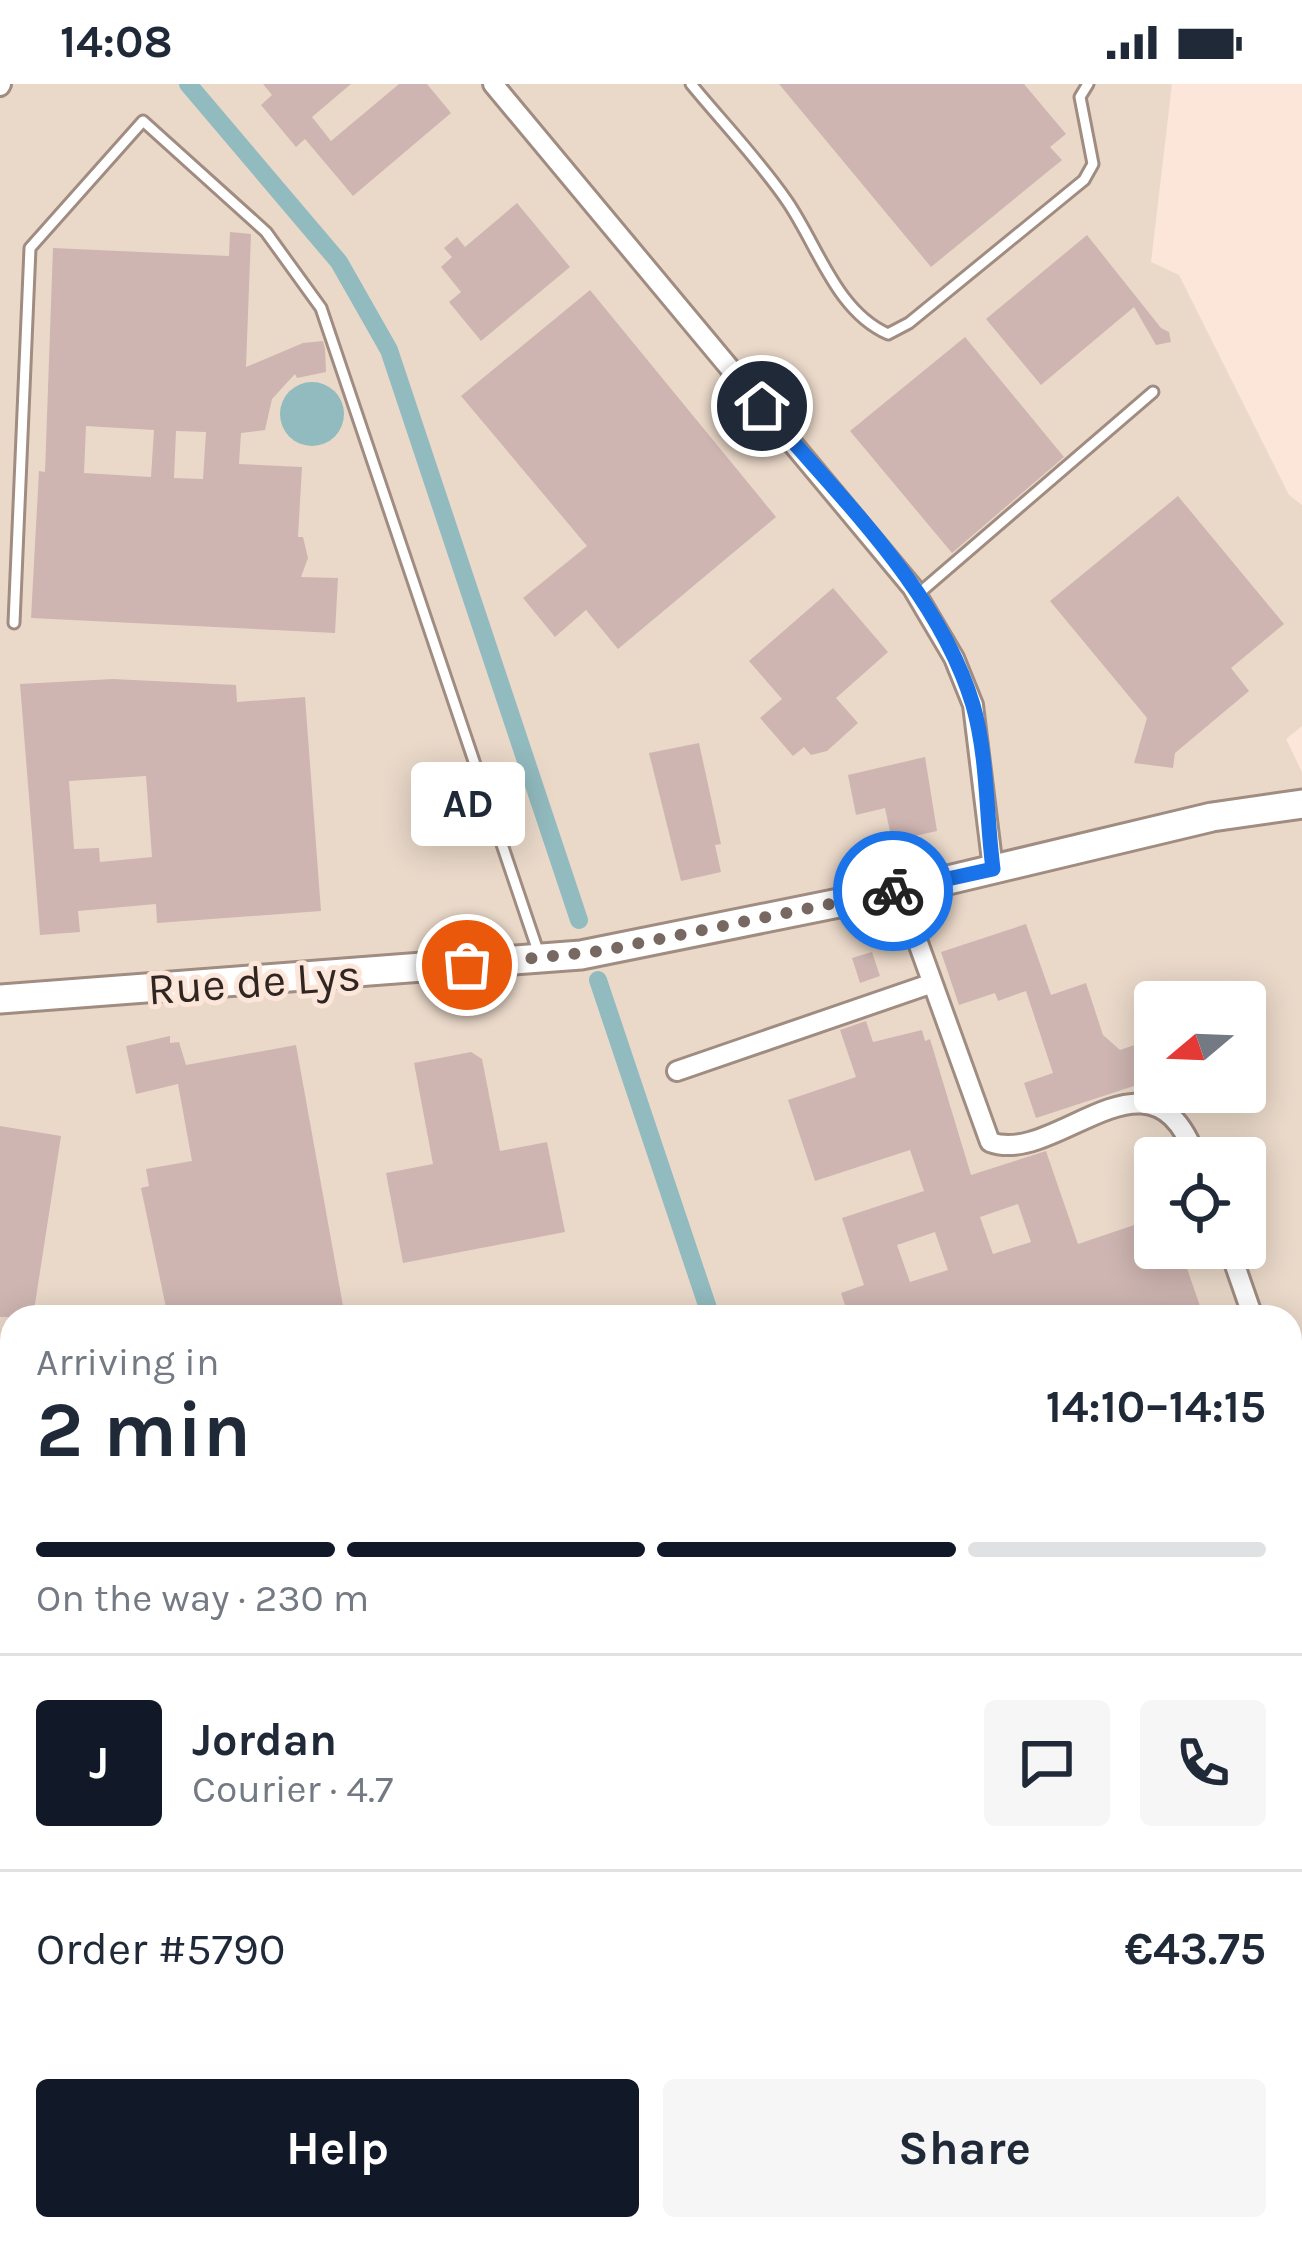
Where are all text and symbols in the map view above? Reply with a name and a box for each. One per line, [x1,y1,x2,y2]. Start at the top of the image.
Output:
text: 14:08 [60,16,173,68]
pin [711,355,813,457]
icon: home [729,373,795,439]
callout: AD [410,761,524,845]
text: AD [442,781,494,827]
courier [833,831,953,951]
icon: bike [860,858,926,924]
pin [416,914,518,1016]
icon: bag [434,932,500,998]
street label: Rue de Lys [146,949,362,1016]
north arrow [1134,981,1266,1113]
map controls [1134,981,1266,1269]
button: locate [1134,1137,1266,1269]
text: Arriving in [36,1339,219,1385]
text: 14:10–14:15 [1046,1381,1266,1433]
text: 2 min [36,1384,251,1476]
text: On the way · 230 m [36,1575,369,1621]
button: chat [984,1700,1110,1826]
button: phone [1140,1700,1266,1826]
text: Jordan [192,1714,337,1766]
text: J [89,1737,109,1789]
text: Courier · 4.7 [192,1766,393,1812]
text: Order #5790 [36,1923,286,1975]
text: €43.75 [1124,1923,1266,1975]
button: Help [36,2079,639,2217]
button: Share [663,2079,1266,2217]

